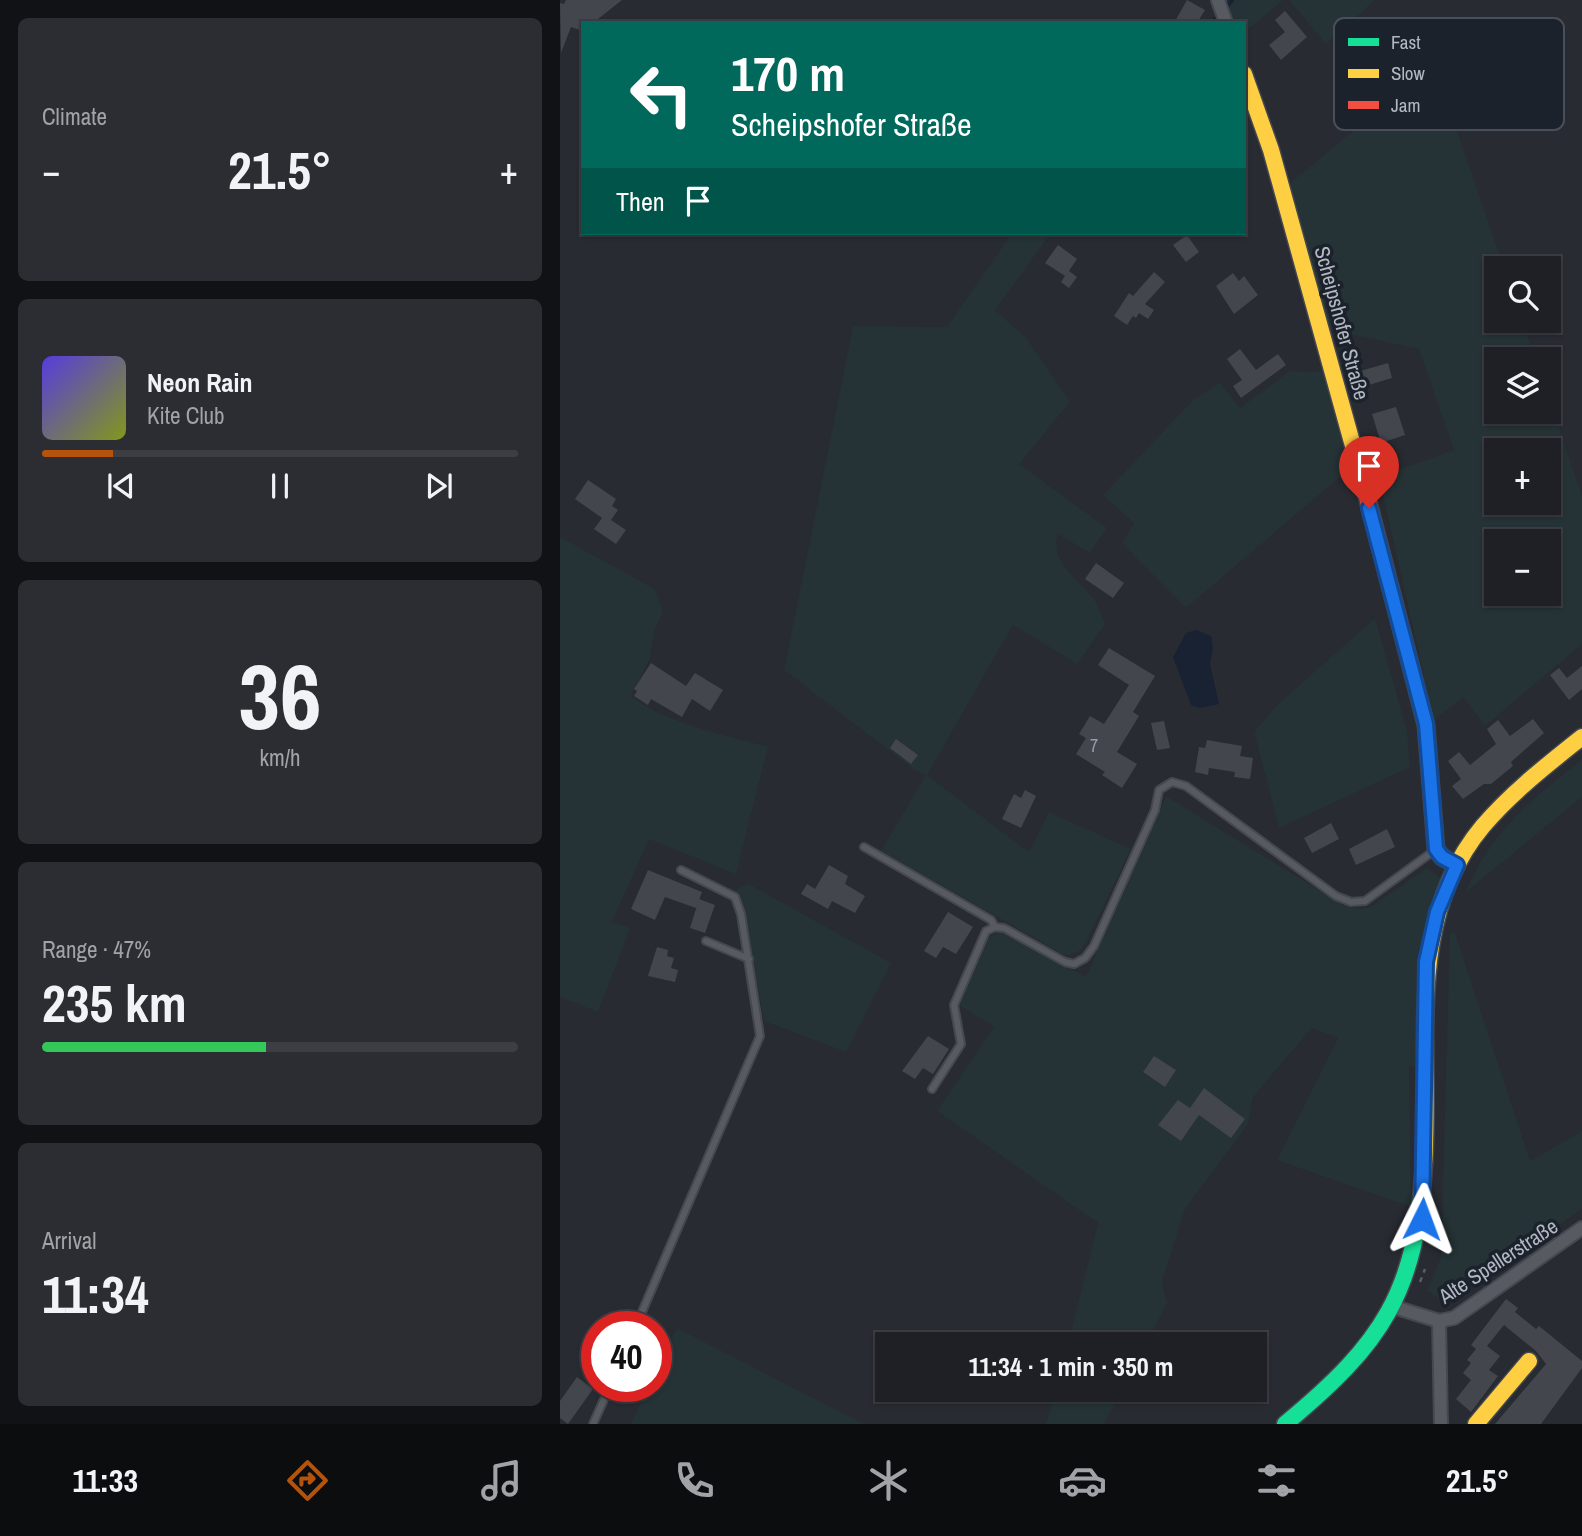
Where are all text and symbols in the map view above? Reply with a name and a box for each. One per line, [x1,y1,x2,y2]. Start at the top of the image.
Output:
legend [1334,18,1564,130]
text: Fast [1391,29,1421,55]
text: 170 m [731,40,845,106]
icon: left [616,49,707,140]
text: Slow [1391,60,1426,86]
text: Jam [1391,92,1420,118]
text: Climate [42,101,107,132]
text: Scheipshofer Straße [731,103,972,146]
text: 21.5° [228,135,332,205]
text: − [42,145,60,196]
text: + [500,145,518,196]
icon: arrive [679,182,717,220]
text: Then [616,184,665,219]
street label: Scheipshofer Straße [1308,243,1376,403]
map controls [1484,256,1561,606]
button: search [1484,256,1561,333]
button: layers [1484,347,1561,424]
text: Neon Rain [147,365,252,400]
text: Kite Club [147,400,225,431]
pin [1339,436,1399,508]
button: + [1484,438,1561,515]
icon: arrive [1350,447,1388,485]
icon: previous [102,467,140,505]
icon: pause [261,467,299,505]
icon: next [420,467,458,505]
button: − [1484,529,1561,606]
text: 36 [239,635,322,757]
house number: 7 [1090,733,1098,758]
text: km/h [260,742,300,773]
text: Range · 47% [42,934,151,965]
text: 235 km [42,968,187,1038]
position arrow [1385,1182,1459,1256]
street label: Alte Spellerstraße [1432,1212,1563,1311]
text: Arrival [42,1225,97,1256]
text: 11:34 [42,1259,149,1329]
speed limit sign: 40 [581,1311,672,1402]
text: 11:34 · 1 min · 350 m [968,1349,1174,1384]
icon: directions [283,1456,332,1505]
icon: music [477,1456,526,1505]
icon: phone [670,1456,719,1505]
icon: climate [864,1456,913,1505]
icon: car [1058,1456,1107,1505]
icon: filters [1252,1456,1301,1505]
text: 11:33 [72,1459,138,1502]
text: 21.5° [1446,1459,1510,1502]

